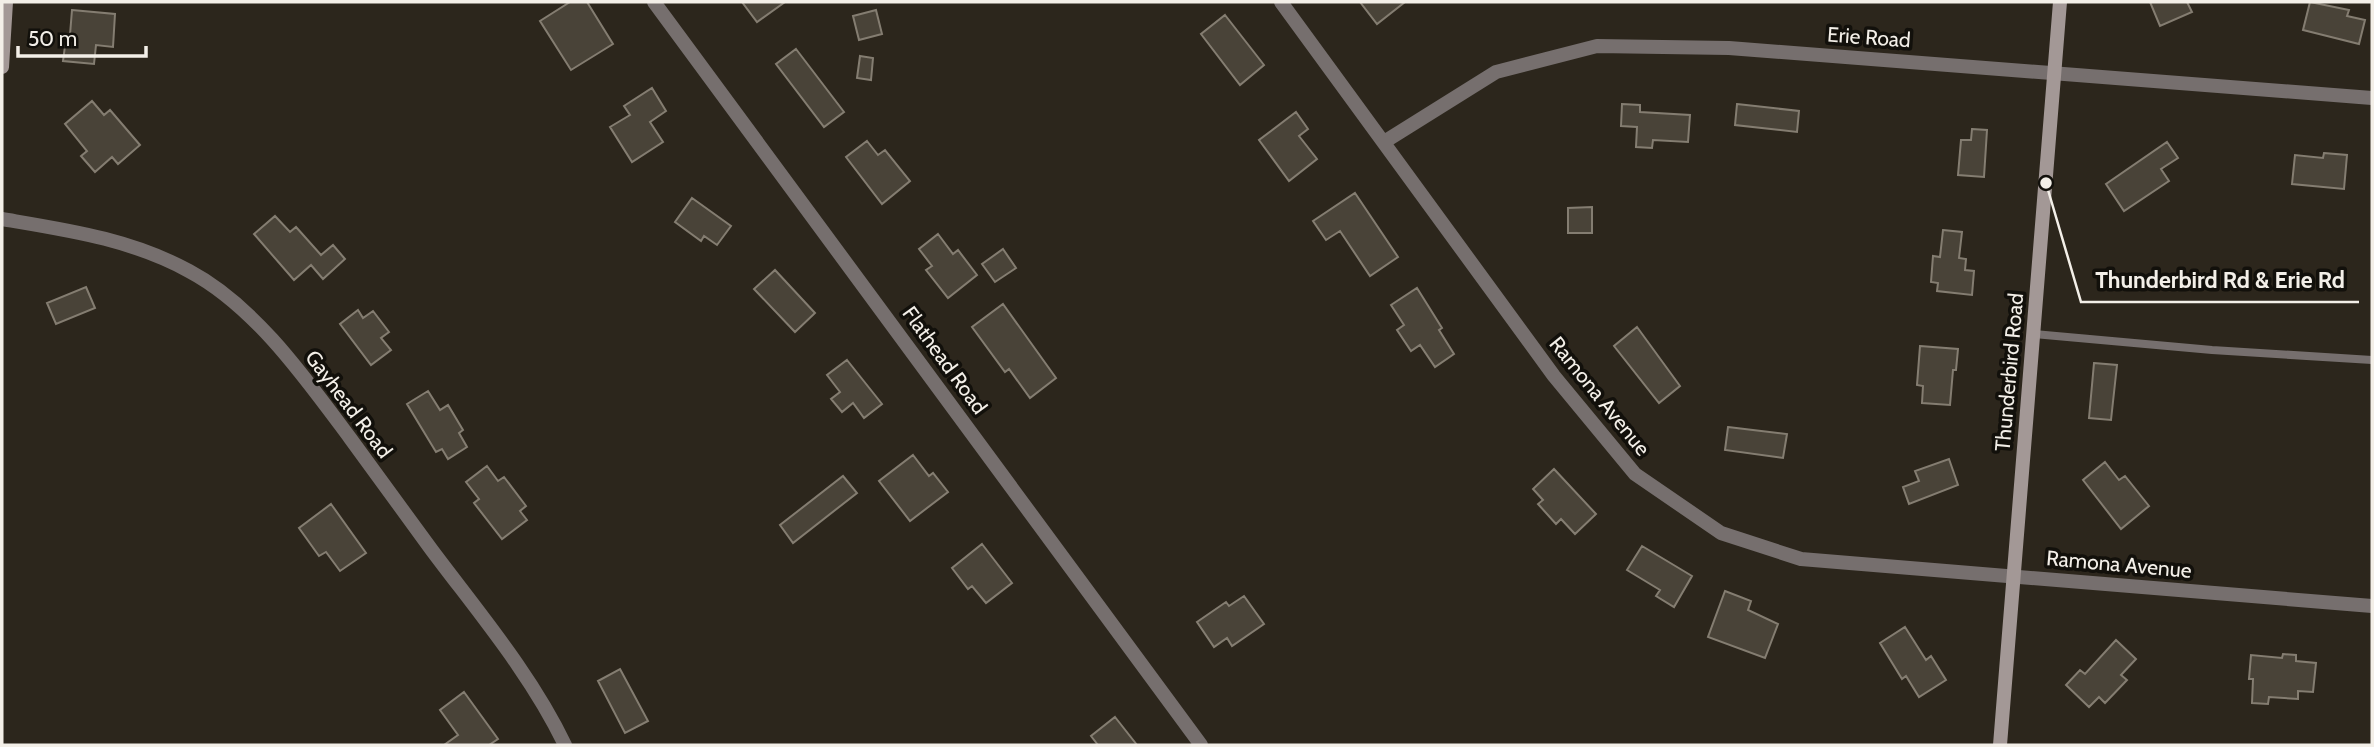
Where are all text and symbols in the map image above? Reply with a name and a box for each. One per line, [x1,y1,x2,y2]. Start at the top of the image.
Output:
scale bar [18,14,145,58]
street label: Erie Road [1826,22,1912,52]
text: 50 m [28,26,77,51]
callout: Thunderbird Rd & Erie Rd [2081,258,2359,302]
text: Thunderbird Rd & Erie Rd [2095,266,2345,294]
street label: Thunderbird Road [1990,292,2028,452]
street label: Flathead Road [898,301,992,419]
street label: Ramona Avenue [1544,331,1656,461]
street label: Gayhead Road [300,345,398,463]
street label: Ramona Avenue [2045,545,2193,583]

